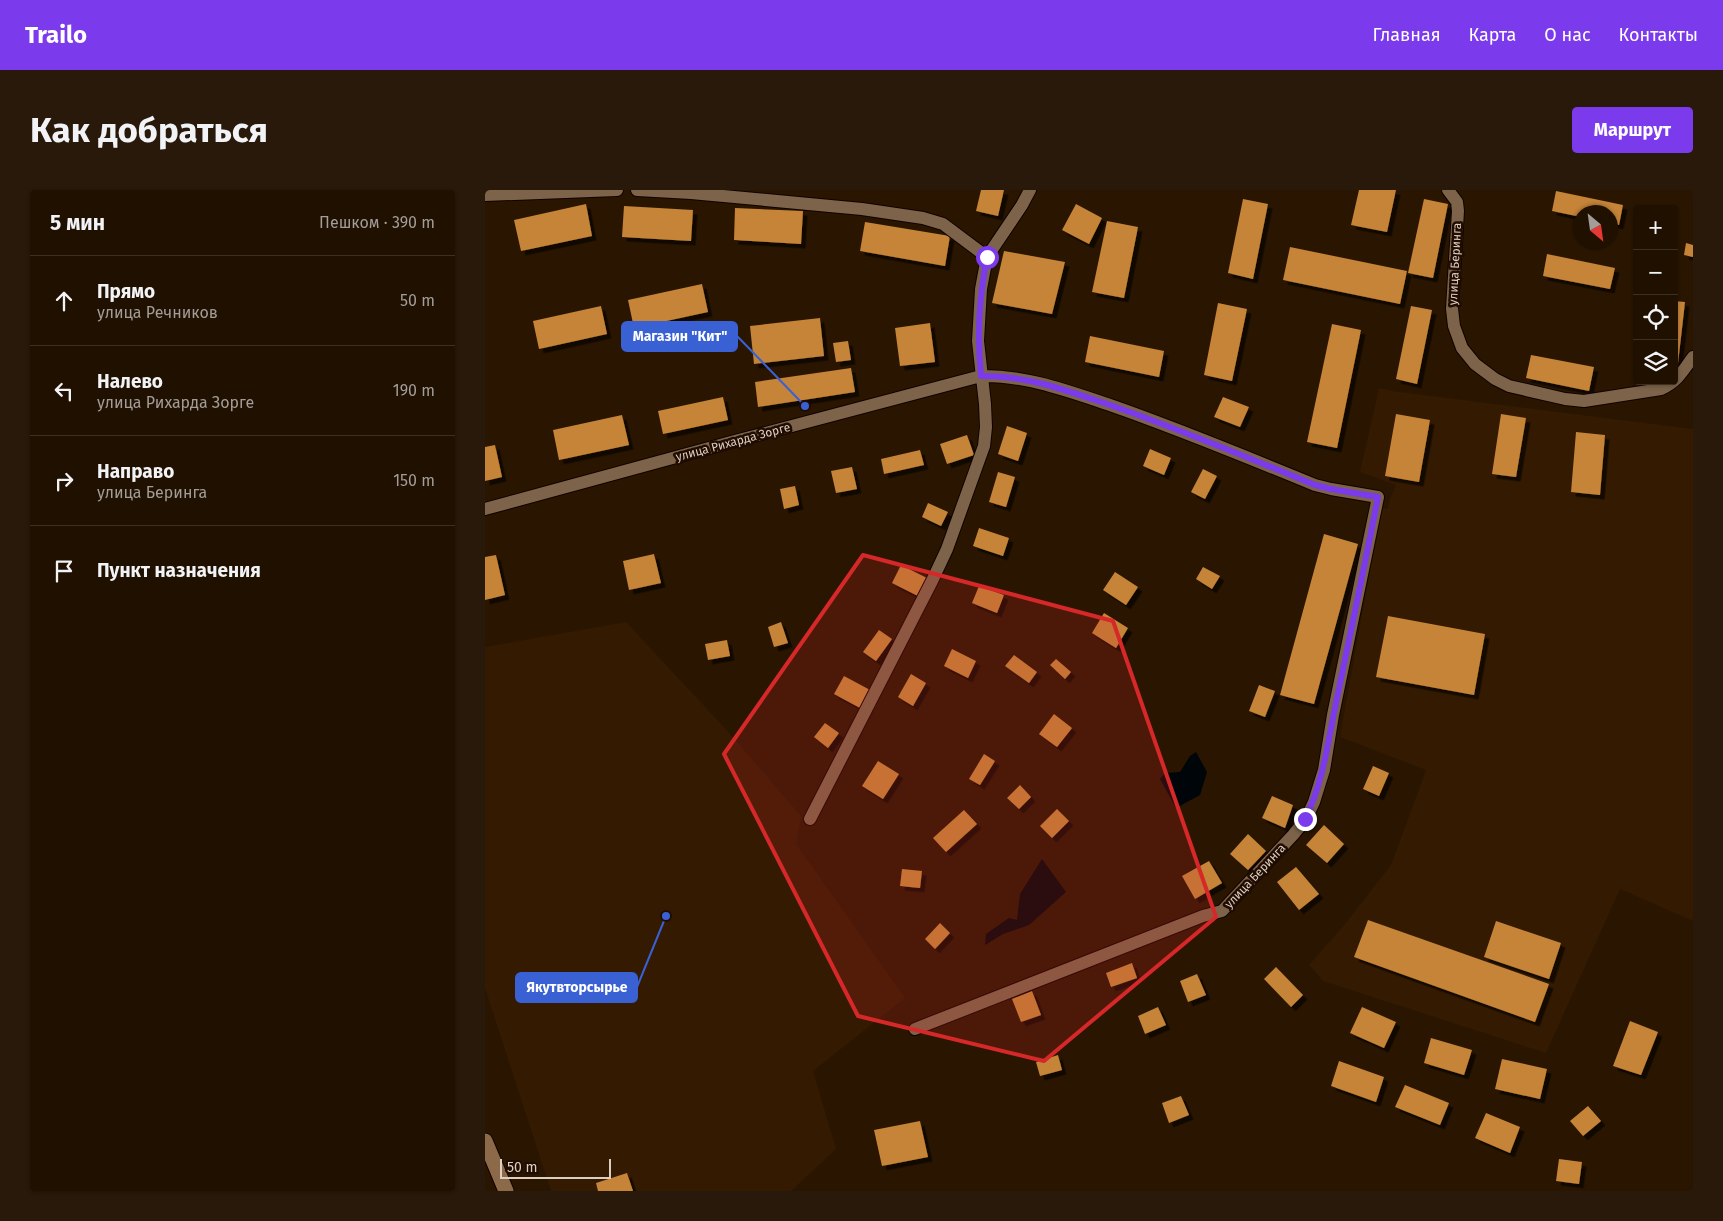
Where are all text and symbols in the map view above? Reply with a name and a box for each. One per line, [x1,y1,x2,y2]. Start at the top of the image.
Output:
text: Trailo [25,21,87,49]
text: Главная [1373,24,1441,46]
text: Карта [1469,24,1516,46]
text: О нас [1544,24,1591,46]
text: Контакты [1619,24,1698,46]
button: Маршрут [1572,107,1693,153]
text: Как добраться [30,109,268,151]
north arrow [1573,205,1618,250]
map controls [1633,205,1678,385]
button: + [1633,205,1678,250]
text: 5 мин [50,210,105,236]
text: Пешком · 390 m [319,213,435,232]
street label: улица Беринга [1446,222,1464,306]
route start [976,246,999,269]
button: − [1633,250,1678,295]
text: Прямо [97,280,155,303]
icon: ahead [50,287,78,315]
text: 50 m [400,291,435,310]
button: locate [1633,295,1678,340]
text: улица Речников [97,303,218,322]
callout: Магазин "Кит" [622,322,737,351]
text: Магазин "Кит" [633,328,727,345]
button: layers [1633,340,1678,385]
text: Налево [97,370,163,393]
icon: left [50,377,78,405]
text: 190 m [393,381,435,400]
text: улица Рихарда Зорге [97,393,254,412]
street label: улица Рихарда Зорге [674,420,792,464]
text: Направо [97,460,174,483]
icon: right [50,467,78,495]
text: 150 m [393,471,435,490]
text: улица Беринга [97,483,207,502]
icon: arrive [50,557,78,585]
text: Пункт назначения [97,559,261,582]
route end [1294,808,1317,831]
street label: улица Беринга [1222,841,1288,911]
callout: Якутвторсырье [516,973,637,1002]
text: Якутвторсырье [526,979,628,996]
scale bar [500,1156,611,1179]
text: 50 m [507,1159,538,1176]

